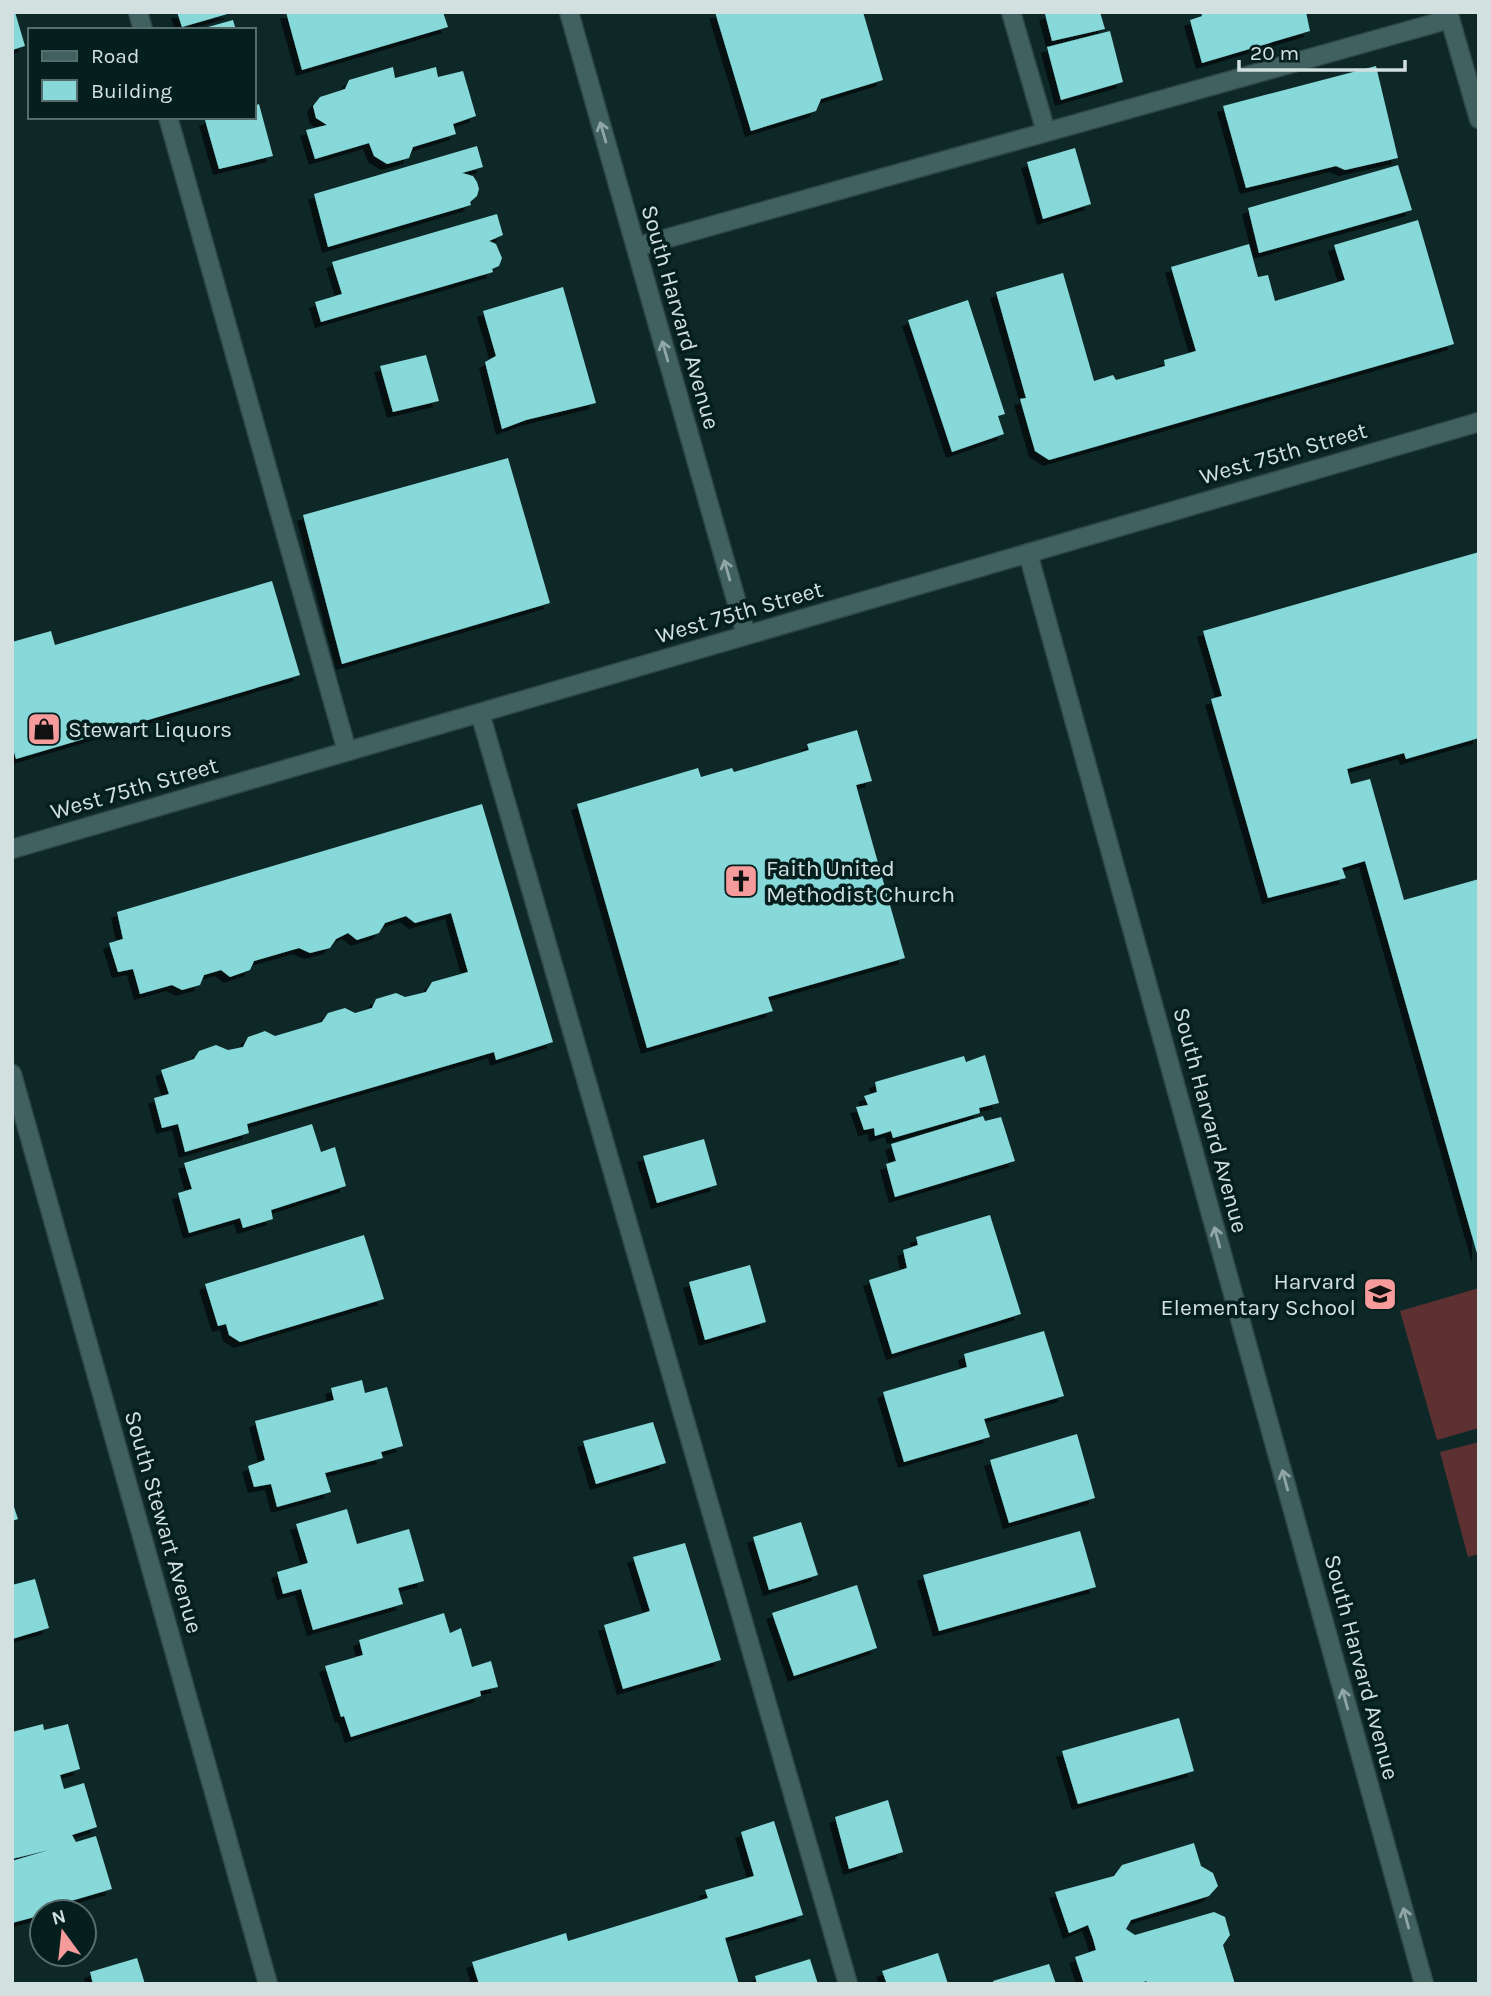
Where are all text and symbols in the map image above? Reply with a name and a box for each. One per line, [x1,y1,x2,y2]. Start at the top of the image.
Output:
legend [28,28,256,119]
scale bar [1239,28,1405,72]
text: 20 m [1250,41,1299,65]
text: Road [91,44,139,68]
text: Building [91,79,172,103]
one-way arrow [596,121,609,144]
street label: South Harvard Avenue [636,202,725,432]
one-way arrow [658,340,671,362]
street label: West 75th Street [1196,417,1370,490]
one-way arrow [720,559,733,581]
street label: West 75th Street [652,576,826,649]
shop icon: Stewart Liquors [25,710,63,748]
place label: Stewart Liquors [68,716,232,743]
street label: West 75th Street [47,752,221,825]
place label: Faith United Methodist Church [766,855,955,908]
church icon: Faith United Methodist Church [722,862,760,900]
street label: South Harvard Avenue [1167,1005,1254,1236]
one-way arrow [1210,1226,1223,1248]
place label: Harvard Elementary School [1161,1268,1356,1321]
school or university icon: Harvard Elementary School [1361,1275,1399,1313]
street label: South Stewart Avenue [119,1408,208,1637]
one-way arrow [1277,1469,1290,1491]
street label: South Harvard Avenue [1318,1552,1405,1783]
one-way arrow [1338,1688,1351,1710]
north arrow [28,1898,98,1968]
text: N [49,1905,68,1930]
one-way arrow [1399,1907,1412,1930]

